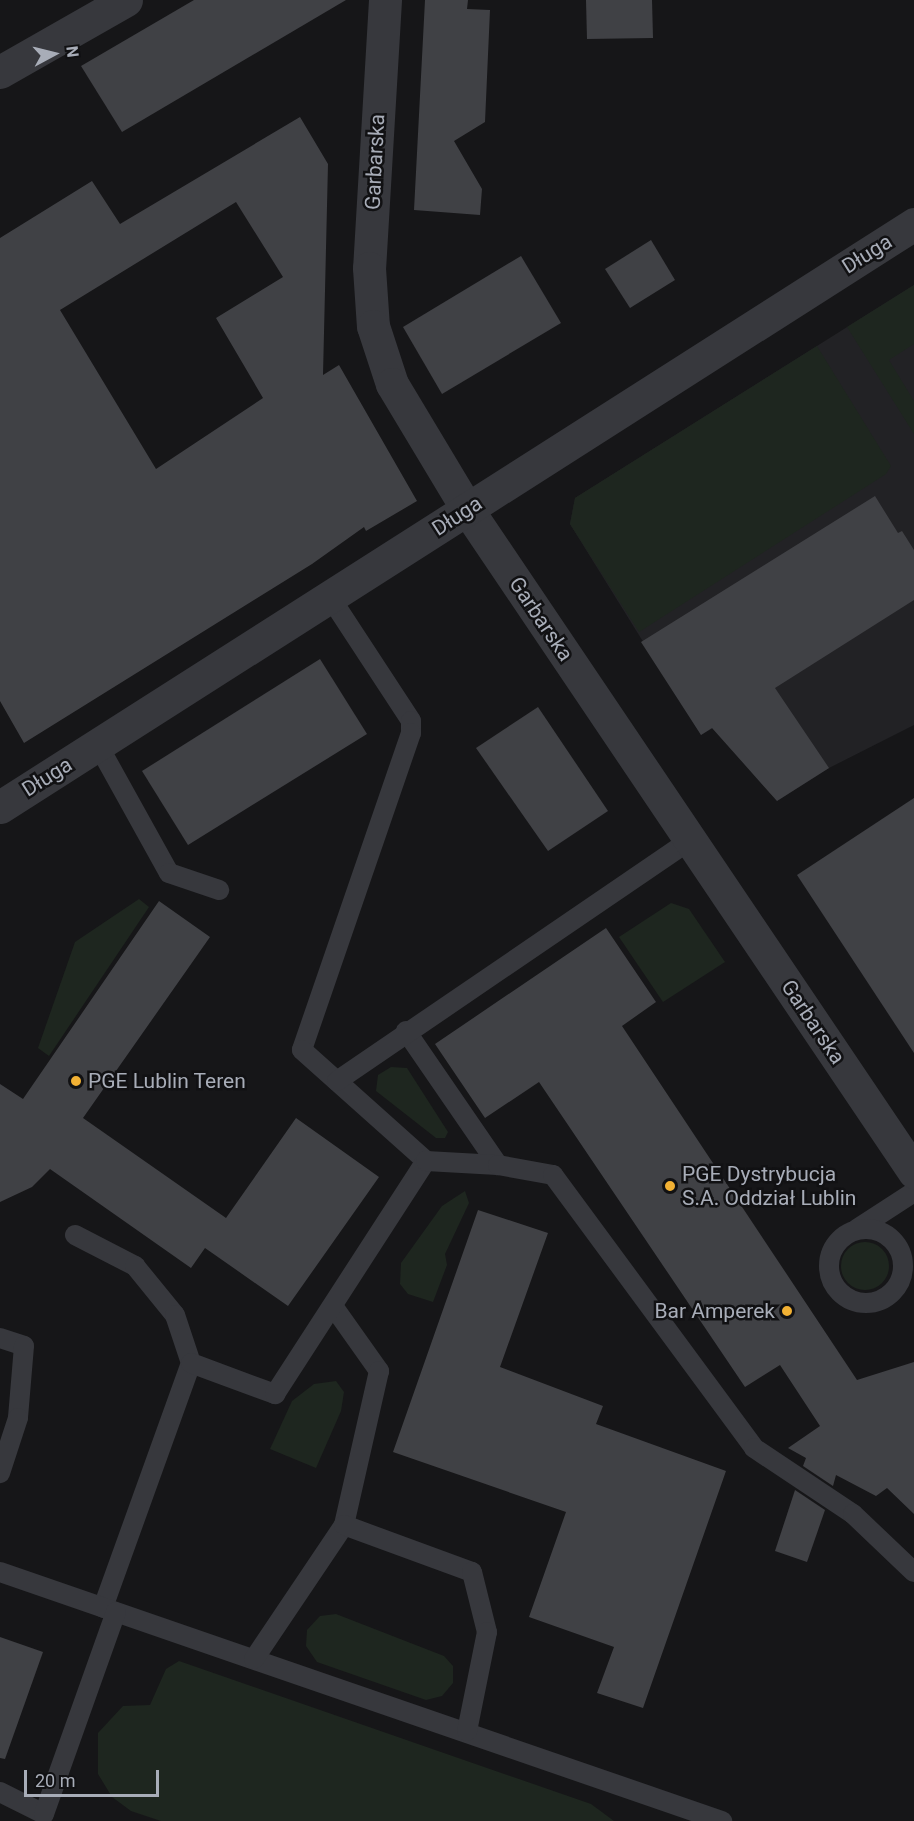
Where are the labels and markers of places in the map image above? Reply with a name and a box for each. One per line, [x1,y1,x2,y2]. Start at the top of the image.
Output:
place label: PGE Lublin Teren [88,1068,246,1094]
marker: PGE Lublin Teren [69,1074,83,1088]
place label: PGE Dystrybucja S.A. Oddział Lublin [682,1161,856,1211]
marker: PGE Dystrybucja S.A. Oddział Lublin [663,1179,677,1193]
place label: Bar Amperek [654,1298,775,1324]
marker: Bar Amperek [780,1304,794,1318]

